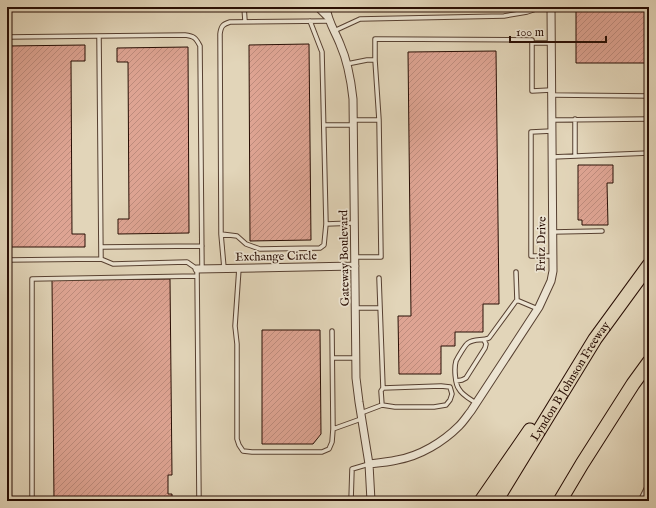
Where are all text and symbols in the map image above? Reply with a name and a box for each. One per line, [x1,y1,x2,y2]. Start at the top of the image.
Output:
scale bar [510,18,606,44]
text: 100 m [516,25,544,40]
street label: Gateway Boulevard [336,209,353,306]
street label: Fritz Drive [534,216,549,272]
street label: Exchange Circle [235,248,318,265]
street label: Lyndon B Johnson Freeway [527,318,613,444]

